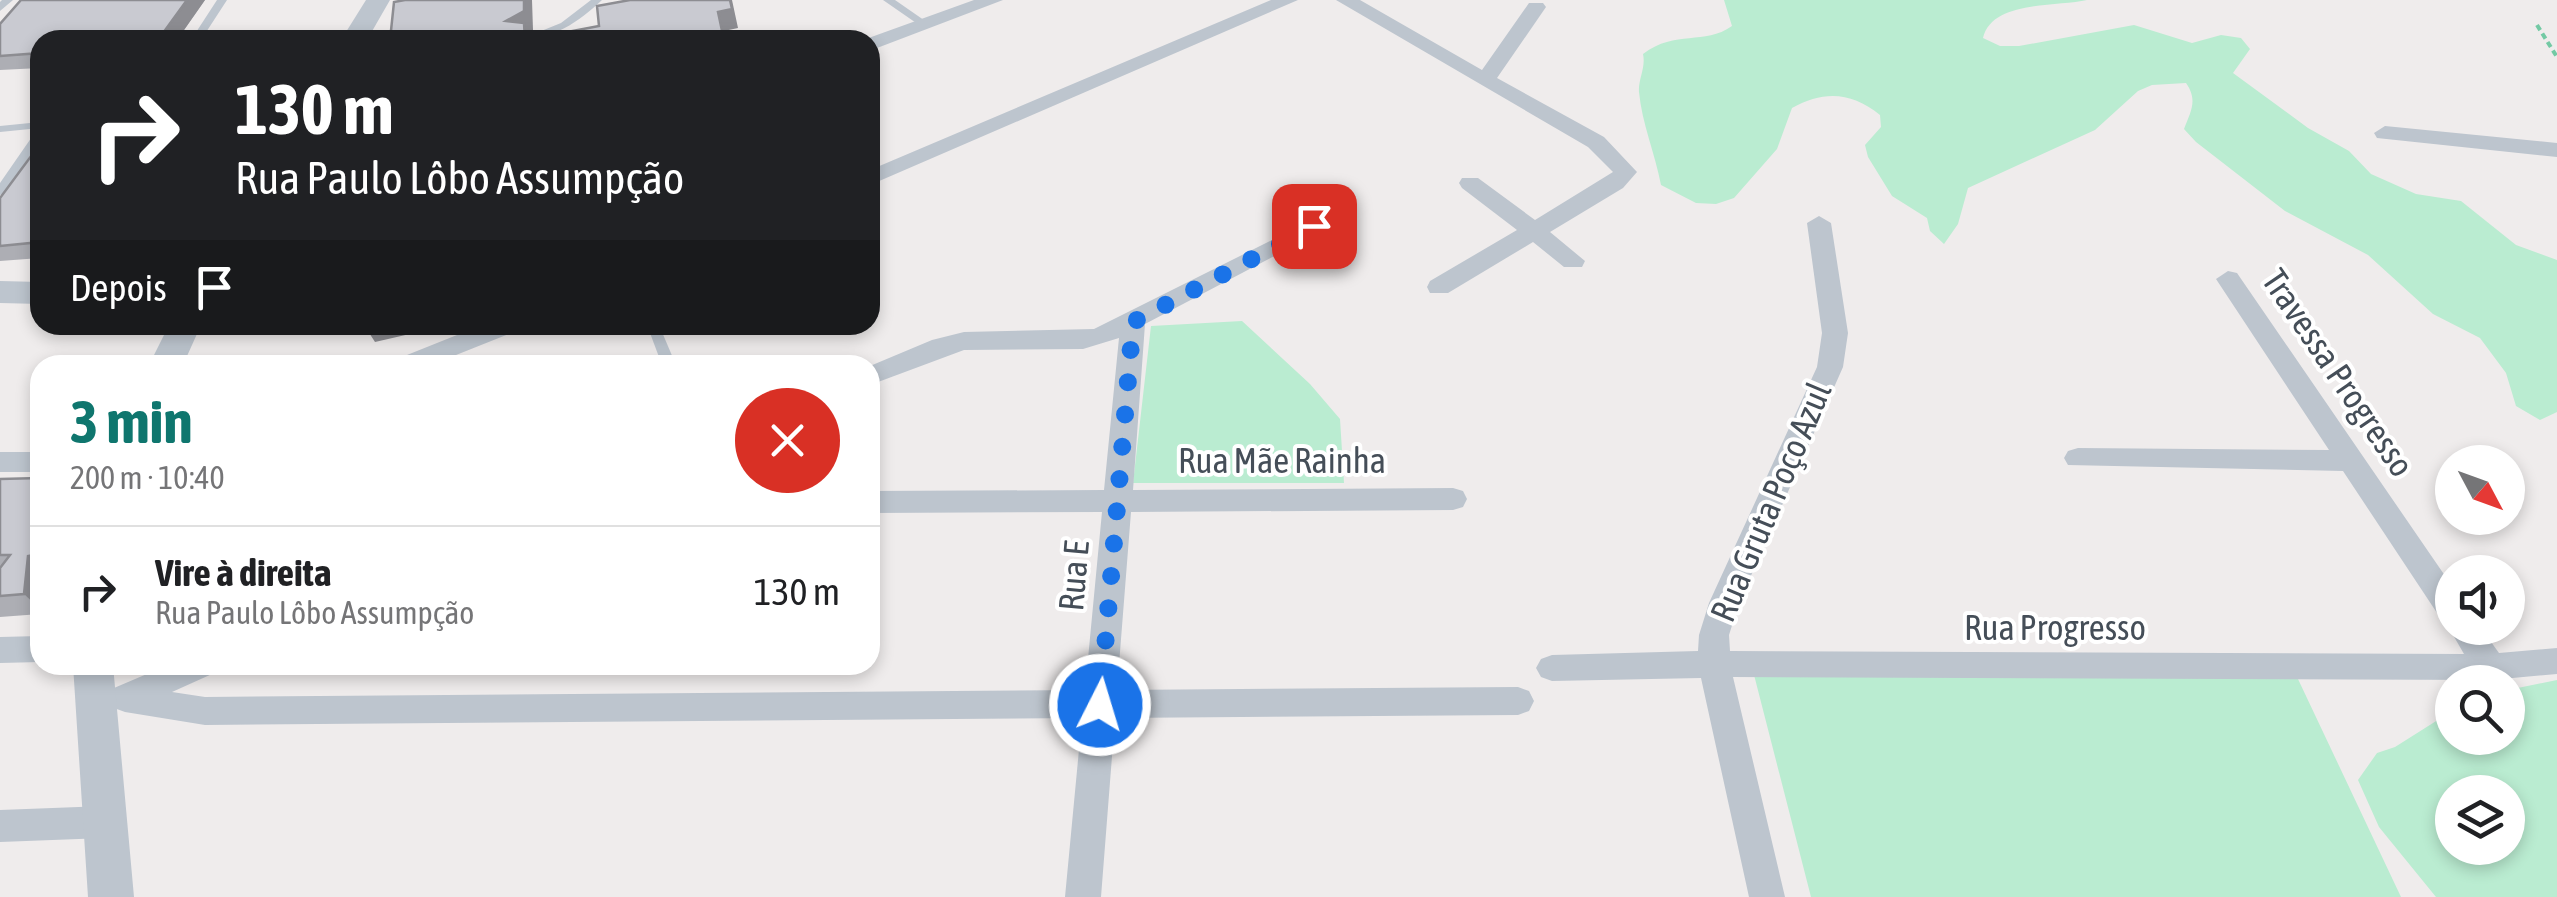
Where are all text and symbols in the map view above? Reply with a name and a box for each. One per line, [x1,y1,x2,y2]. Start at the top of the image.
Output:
text: 130 m [235,69,394,149]
icon: right [70,70,200,200]
text: Rua Paulo Lôbo Assumpção [235,152,684,204]
pin [1272,184,1357,269]
icon: arrive [1287,199,1342,254]
icon: arrive [187,260,242,315]
street label: Travessa Progresso [2255,261,2423,484]
text: Depois [70,266,167,309]
street label: Rua Gruta Poço Azul [1702,376,1838,627]
text: 3 min [70,387,193,456]
button: close [735,388,840,493]
street label: Rua Mãe Rainha [1178,440,1386,480]
north arrow [2435,445,2525,535]
map controls [2435,445,2525,865]
text: 200 m · 10:40 [70,459,225,496]
street label: Rua E [1050,539,1096,613]
text: Vire à direita [155,551,331,594]
button: sound [2435,555,2525,645]
icon: right [70,564,125,619]
text: 130 m [754,570,840,613]
text: Rua Paulo Lôbo Assumpção [155,594,474,631]
street label: Rua Progresso [1964,607,2146,647]
position arrow [1048,653,1152,757]
button: search [2435,665,2525,755]
button: layers [2435,775,2525,865]

